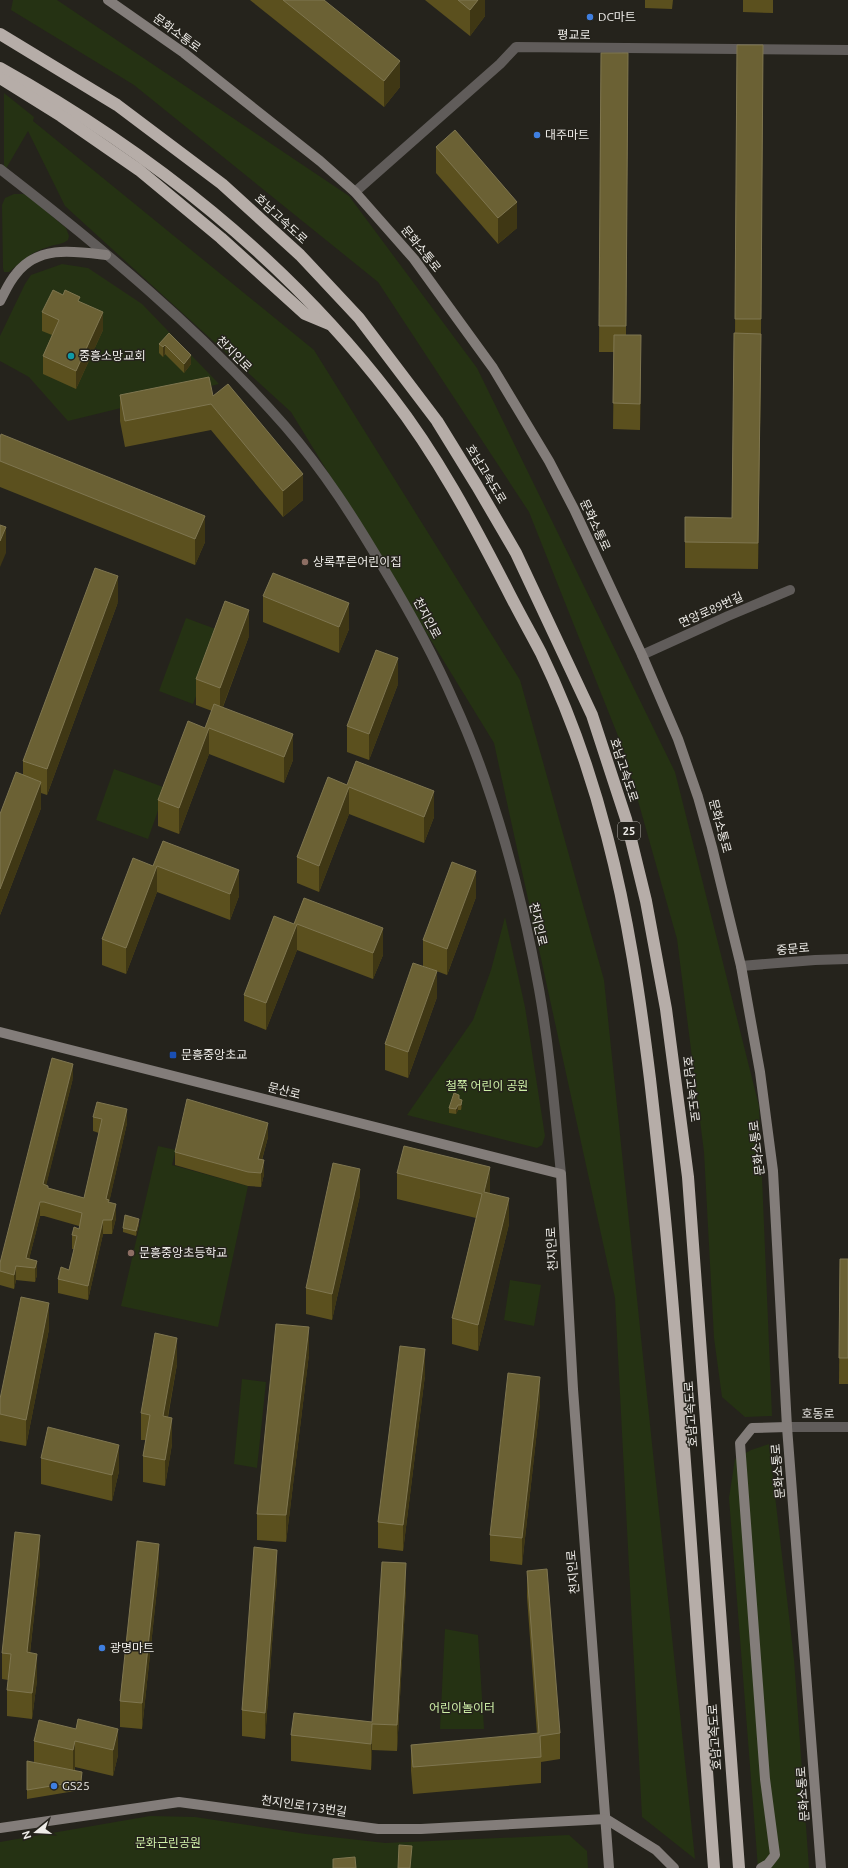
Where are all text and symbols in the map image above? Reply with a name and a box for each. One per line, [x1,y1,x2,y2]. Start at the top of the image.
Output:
place label: DC마트 [598,10,636,23]
street label: 문화소통로 [151,11,203,54]
marker: DC마트 [585,12,595,22]
street label: 평교로 [557,28,591,41]
place label: 대주마트 [545,128,589,141]
marker: 대주마트 [532,130,542,140]
street label: 호남고속도로 [253,191,310,246]
street label: 문화소통로 [399,223,444,274]
street label: 천지인로 [214,333,255,374]
place label: 중흥소망교회 [79,349,145,362]
marker: 중흥소망교회 [66,351,76,361]
street label: 호남고속도로 [464,442,509,505]
street label: 문화소통로 [578,497,613,553]
place label: 상록푸른어린이집 [313,555,401,568]
marker: 상록푸른어린이집 [300,557,310,567]
street label: 면앙로89번길 [677,590,745,629]
street label: 천지인로 [411,595,444,640]
street label: 호남고속도로 [608,736,641,803]
street label: 문화소통로 [707,798,734,854]
road number: 25 [618,822,640,840]
street label: 천지인로 [527,901,550,947]
street label: 중문로 [776,941,810,956]
place label: 문흥중앙초교 [181,1048,247,1061]
marker: 문흥중앙초교 [168,1050,178,1060]
street label: 호남고속도로 [681,1055,702,1123]
park label: 철쭉 어린이 공원 [446,1079,528,1092]
street label: 문산로 [266,1080,302,1101]
street label: 문화소통로 [747,1120,766,1176]
street label: 천지인로 [544,1227,559,1271]
place label: 문흥중앙초등학교 [139,1246,227,1259]
marker: 문흥중앙초등학교 [126,1248,136,1258]
street label: 호남고속도로 [682,1381,699,1448]
street label: 호동로 [801,1407,835,1420]
street label: 문화소통로 [769,1443,786,1499]
street label: 천지인로 [564,1549,581,1595]
place label: 광명마트 [110,1641,154,1654]
marker: 광명마트 [97,1643,107,1653]
park label: 어린이놀이터 [429,1701,495,1714]
street label: 호남고속도로 [706,1704,723,1771]
street label: 문화소통로 [794,1766,811,1822]
place label: GS25 [62,1779,90,1792]
marker: GS25 [49,1781,59,1791]
street label: 천지인로173번길 [260,1793,348,1818]
north arrow [16,1812,56,1852]
text: N [20,1829,33,1841]
park label: 문화근린공원 [135,1836,201,1849]

